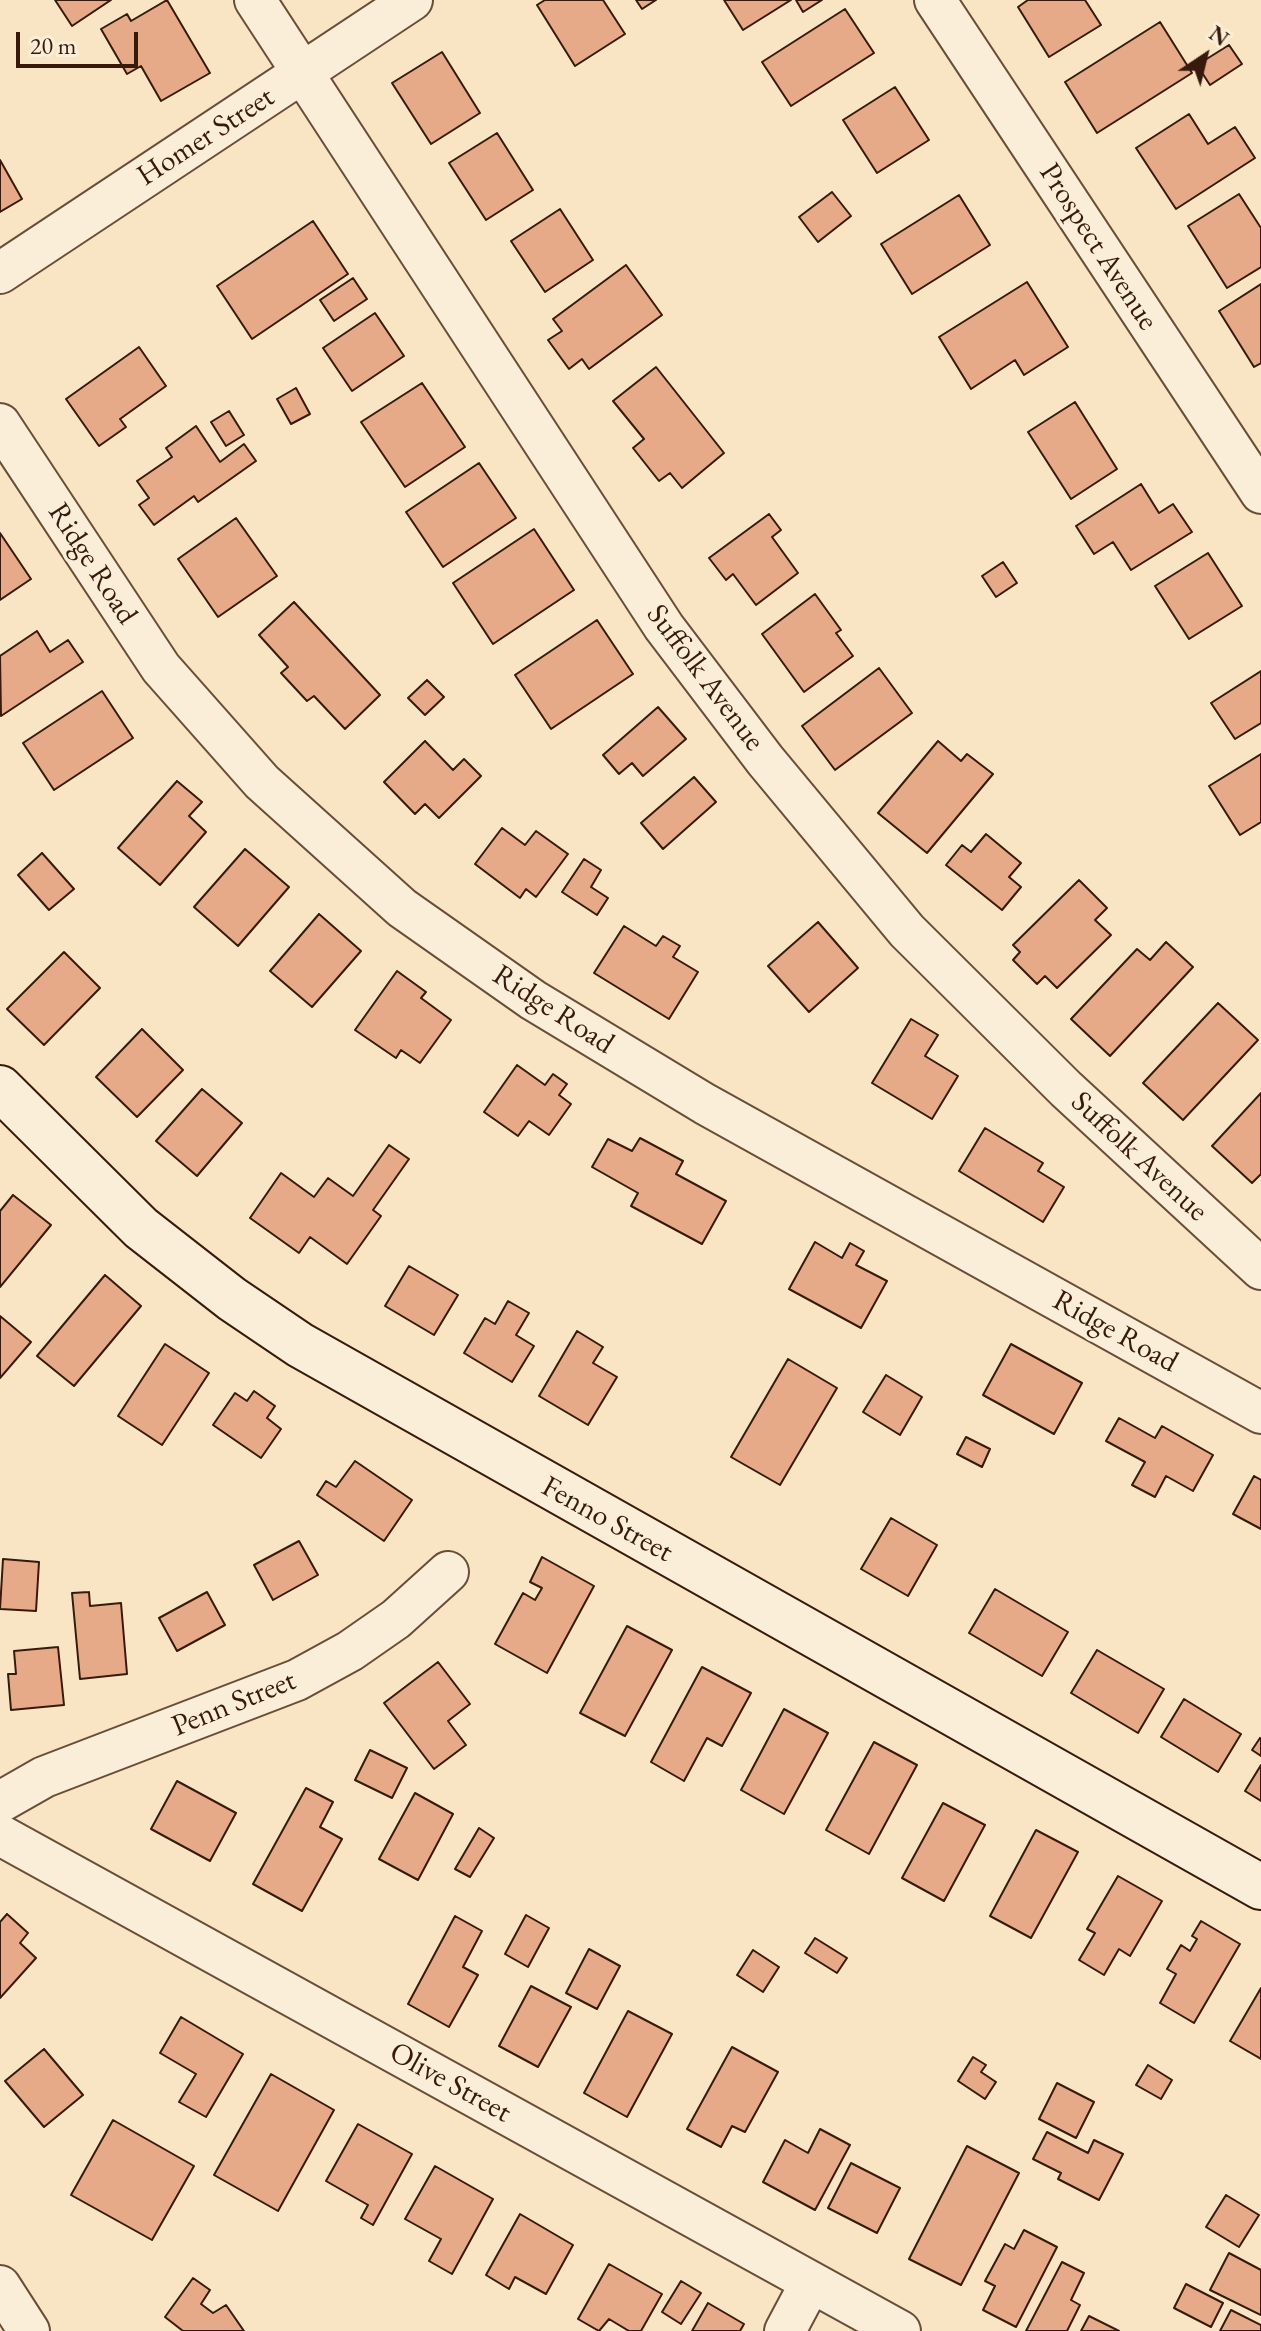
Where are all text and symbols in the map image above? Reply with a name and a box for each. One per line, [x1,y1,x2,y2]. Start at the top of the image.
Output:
scale bar [20,16,142,66]
north arrow [1165,16,1245,96]
text: N [1203,19,1235,53]
text: 20 m [30,30,77,61]
street label: Homer Street [131,79,281,195]
street label: Prospect Avenue [1031,157,1165,337]
street label: Ridge Road [39,497,145,631]
street label: Suffolk Avenue [638,598,772,758]
street label: Ridge Road [486,957,620,1063]
street label: Suffolk Avenue [1063,1084,1215,1230]
street label: Ridge Road [1046,1283,1184,1381]
street label: Fenno Street [535,1469,679,1571]
street label: Penn Street [167,1663,301,1745]
street label: Olive Street [383,2035,517,2131]

